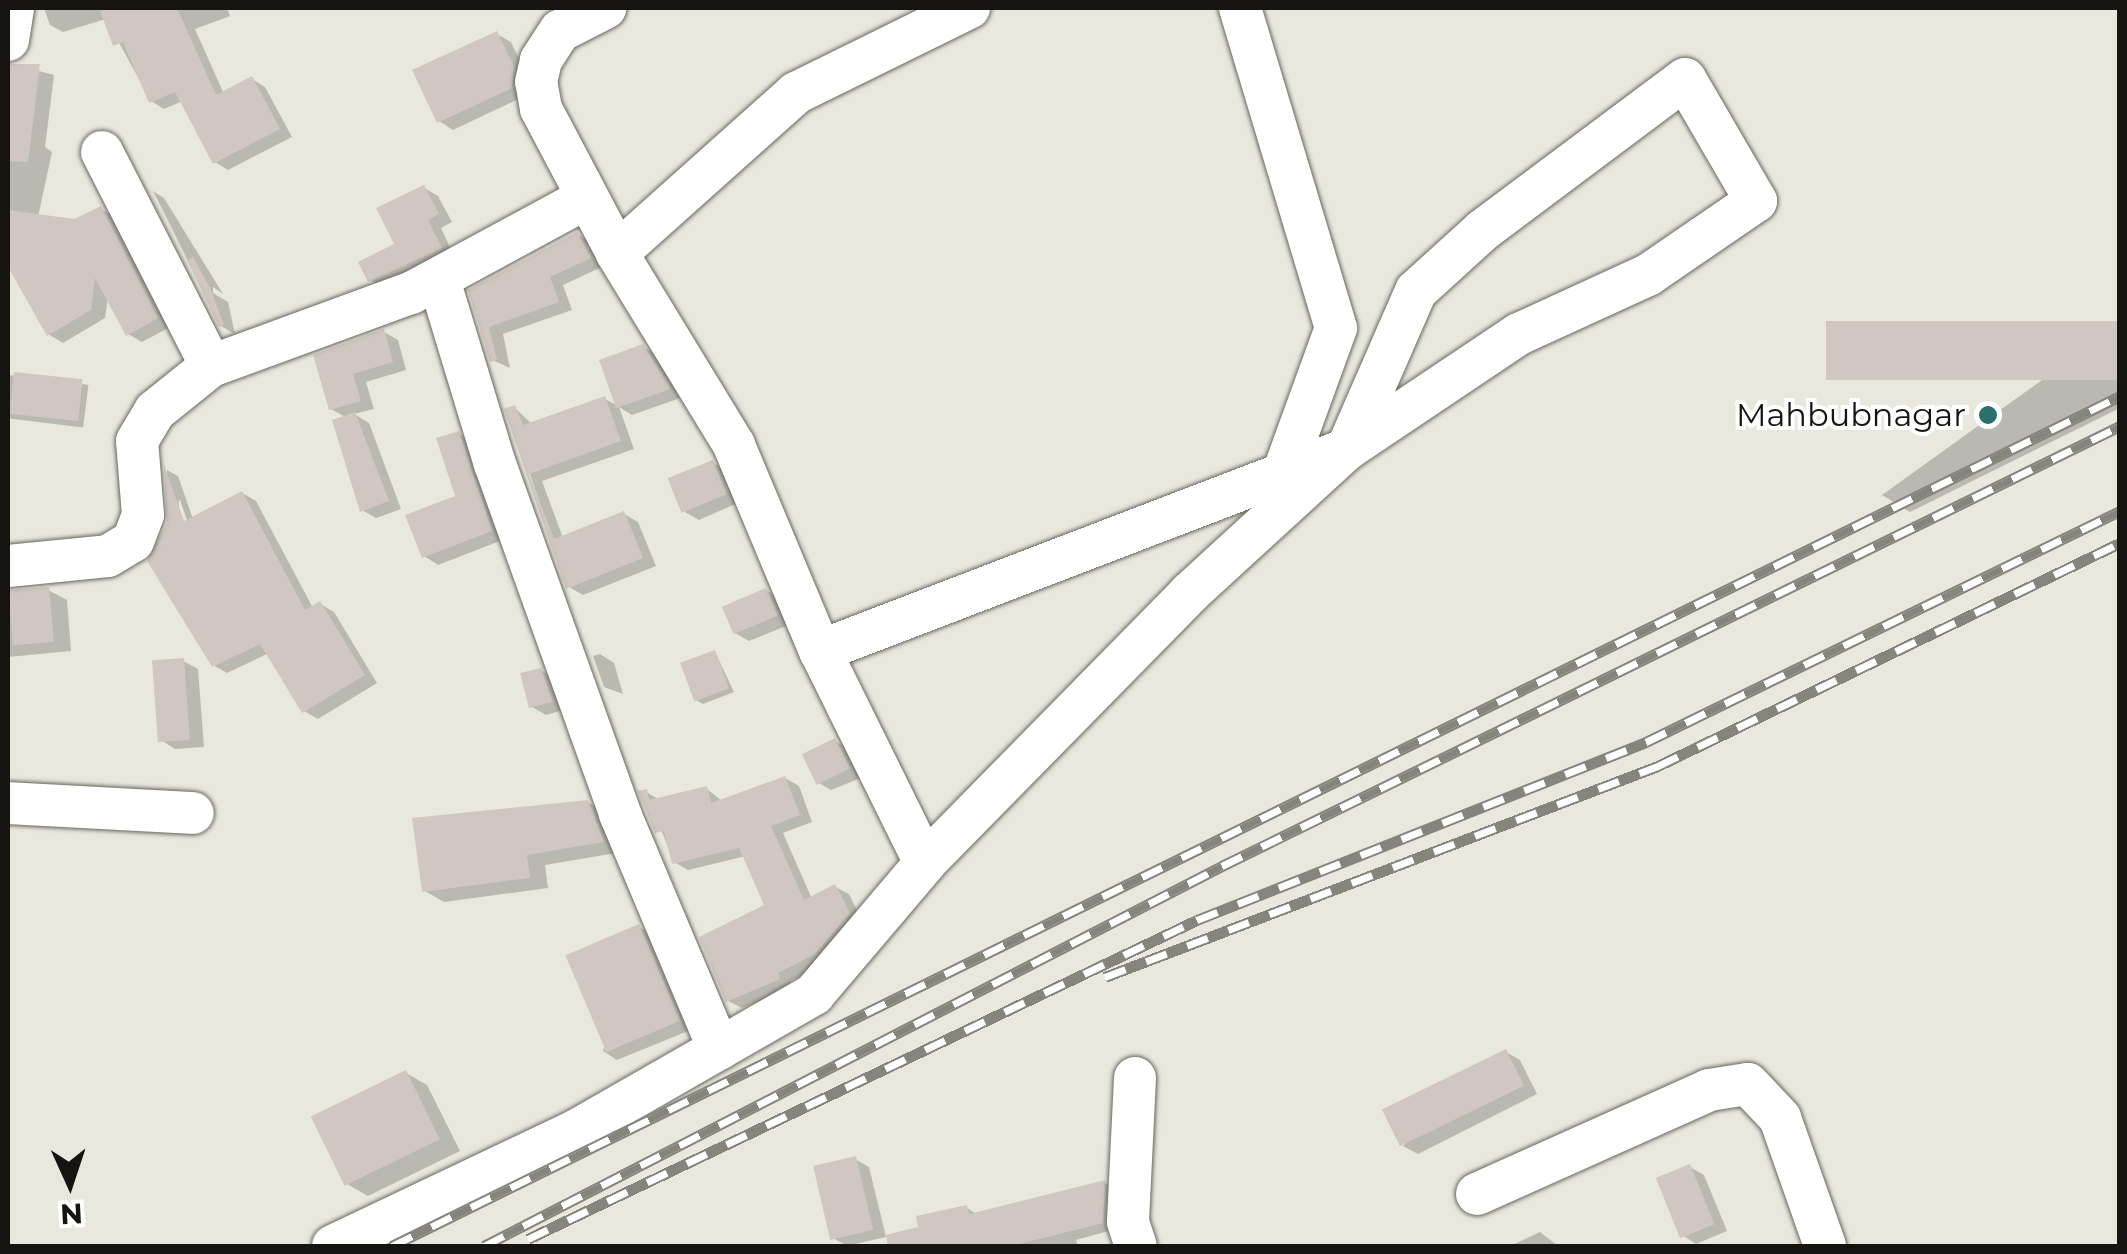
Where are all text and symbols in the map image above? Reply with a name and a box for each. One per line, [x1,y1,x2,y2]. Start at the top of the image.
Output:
place label: Mahbubnagar [1736,396,1966,434]
marker: Mahbubnagar [1975,402,2001,428]
north arrow [20,1134,120,1234]
text: N [59,1196,84,1232]

